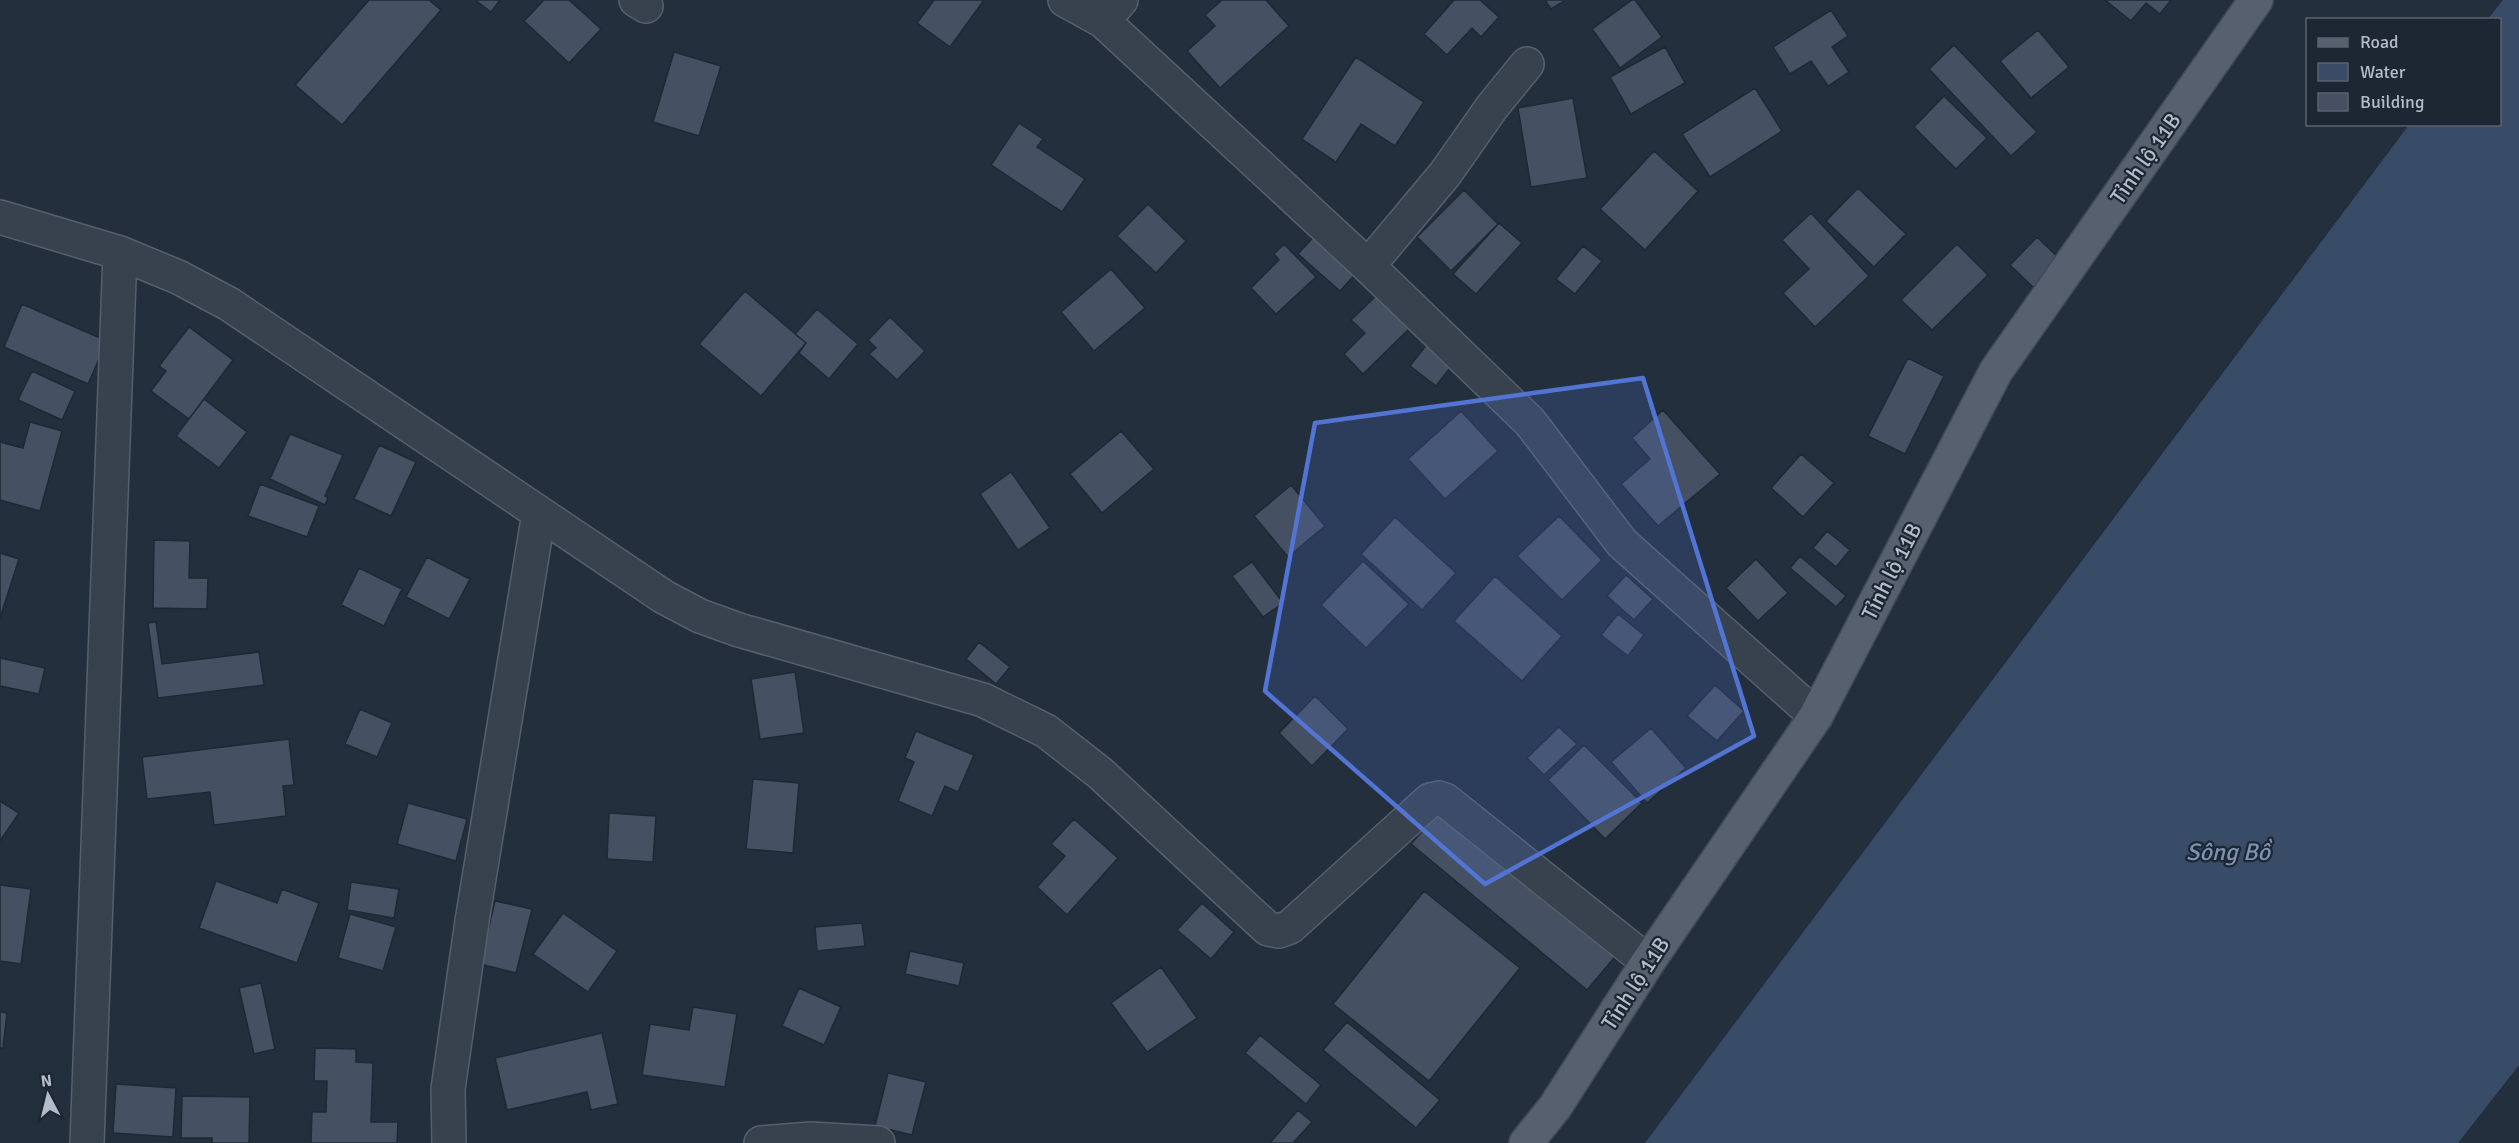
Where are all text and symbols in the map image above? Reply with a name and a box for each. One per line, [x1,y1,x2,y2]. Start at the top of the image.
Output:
legend [2306,18,2501,126]
text: Road [2360,31,2399,53]
text: Water [2360,61,2406,83]
text: Building [2360,91,2424,113]
street label: Tỉnh lộ 11B [2104,107,2187,209]
street label: Tỉnh lộ 11B [1856,518,1927,624]
water label: Sông Bồ [2186,837,2272,867]
street label: Tỉnh lộ 11B [1595,932,1675,1035]
north arrow [18,1065,78,1125]
text: N [40,1071,53,1092]

